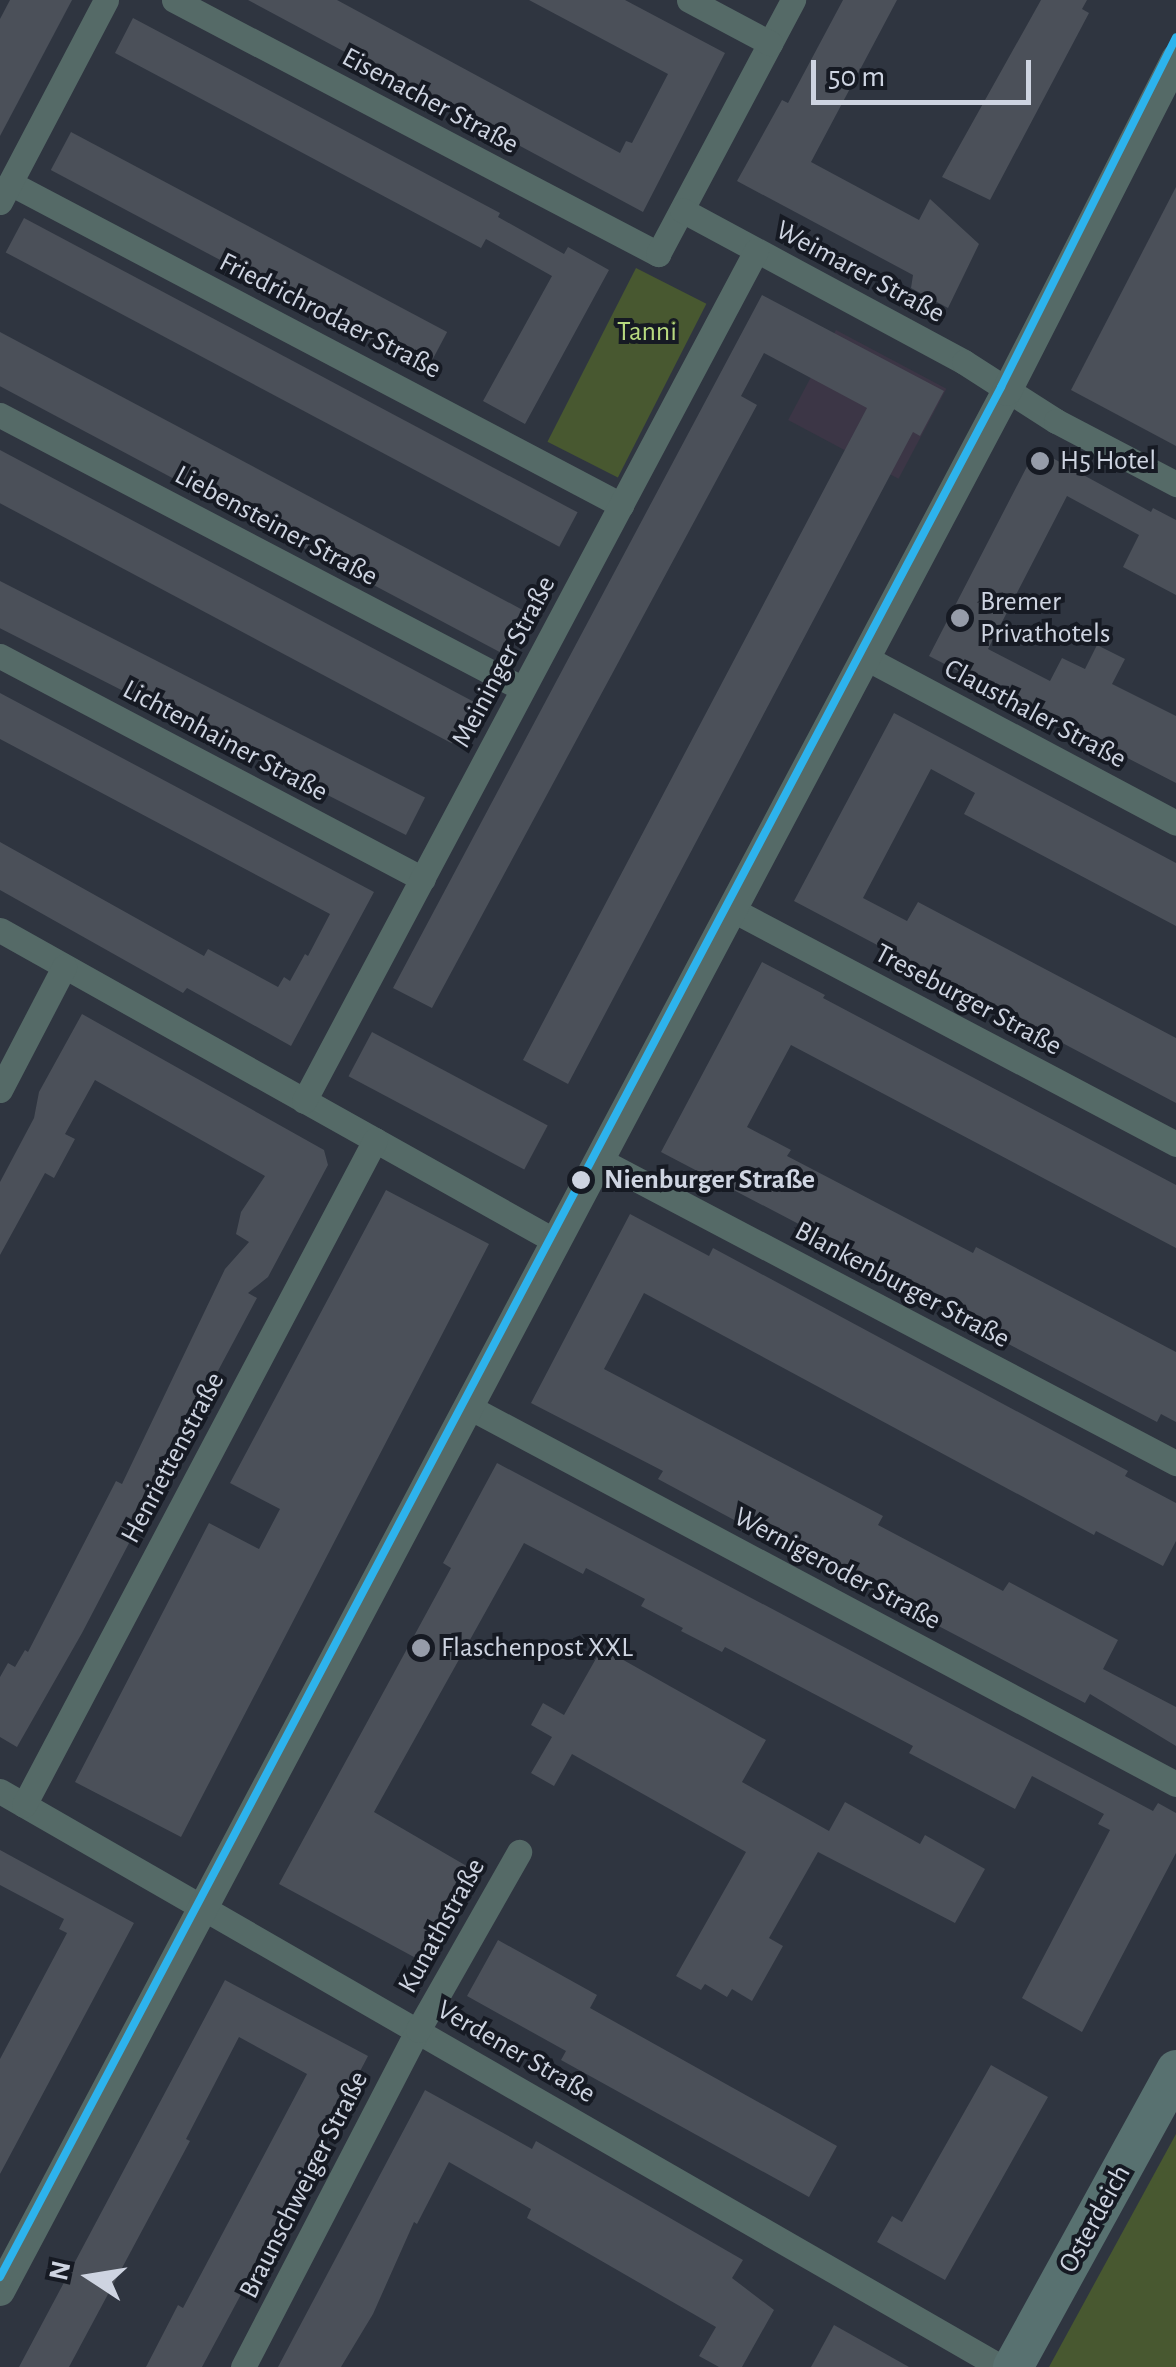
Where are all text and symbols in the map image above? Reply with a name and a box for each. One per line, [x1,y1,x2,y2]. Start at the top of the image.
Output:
street label: Eisenacher Straße [336,40,524,162]
scale bar [816,40,1036,102]
text: 50 m [828,62,885,92]
street label: Weimarer Straße [770,213,950,331]
street label: Friedrichrodaer Straße [214,246,446,386]
park label: Tanni [617,315,677,349]
place label: H5 Hotel [1060,444,1156,478]
marker: H5 Hotel [1029,450,1051,472]
street label: Liebensteiner Straße [169,458,383,594]
street label: Meininger Straße [445,571,563,753]
place label: Bremer Privathotels [980,585,1110,651]
marker: Bremer Privathotels [949,607,971,629]
street label: Clausthaler Straße [938,652,1132,776]
street label: Lichtenhainer Straße [117,673,333,809]
street label: Treseburger Straße [869,937,1067,1063]
place label: Nienburger Straße [604,1163,815,1197]
marker: Nienburger Straße [568,1167,594,1193]
street label: Blankenburger Straße [789,1214,1015,1356]
street label: Henriettenstraße [114,1367,232,1549]
street label: Wernigeroder Straße [728,1500,946,1638]
place label: Flaschenpost XXL [441,1631,633,1665]
marker: Flaschenpost XXL [410,1637,432,1659]
street label: Kunathstraße [391,1853,493,1999]
street label: Verdener Straße [431,1993,601,2111]
street label: Braunschweiger Straße [232,2066,376,2304]
street label: Osterdeich [1052,2159,1138,2279]
north arrow [40,2227,140,2327]
text: N [45,2258,76,2283]

